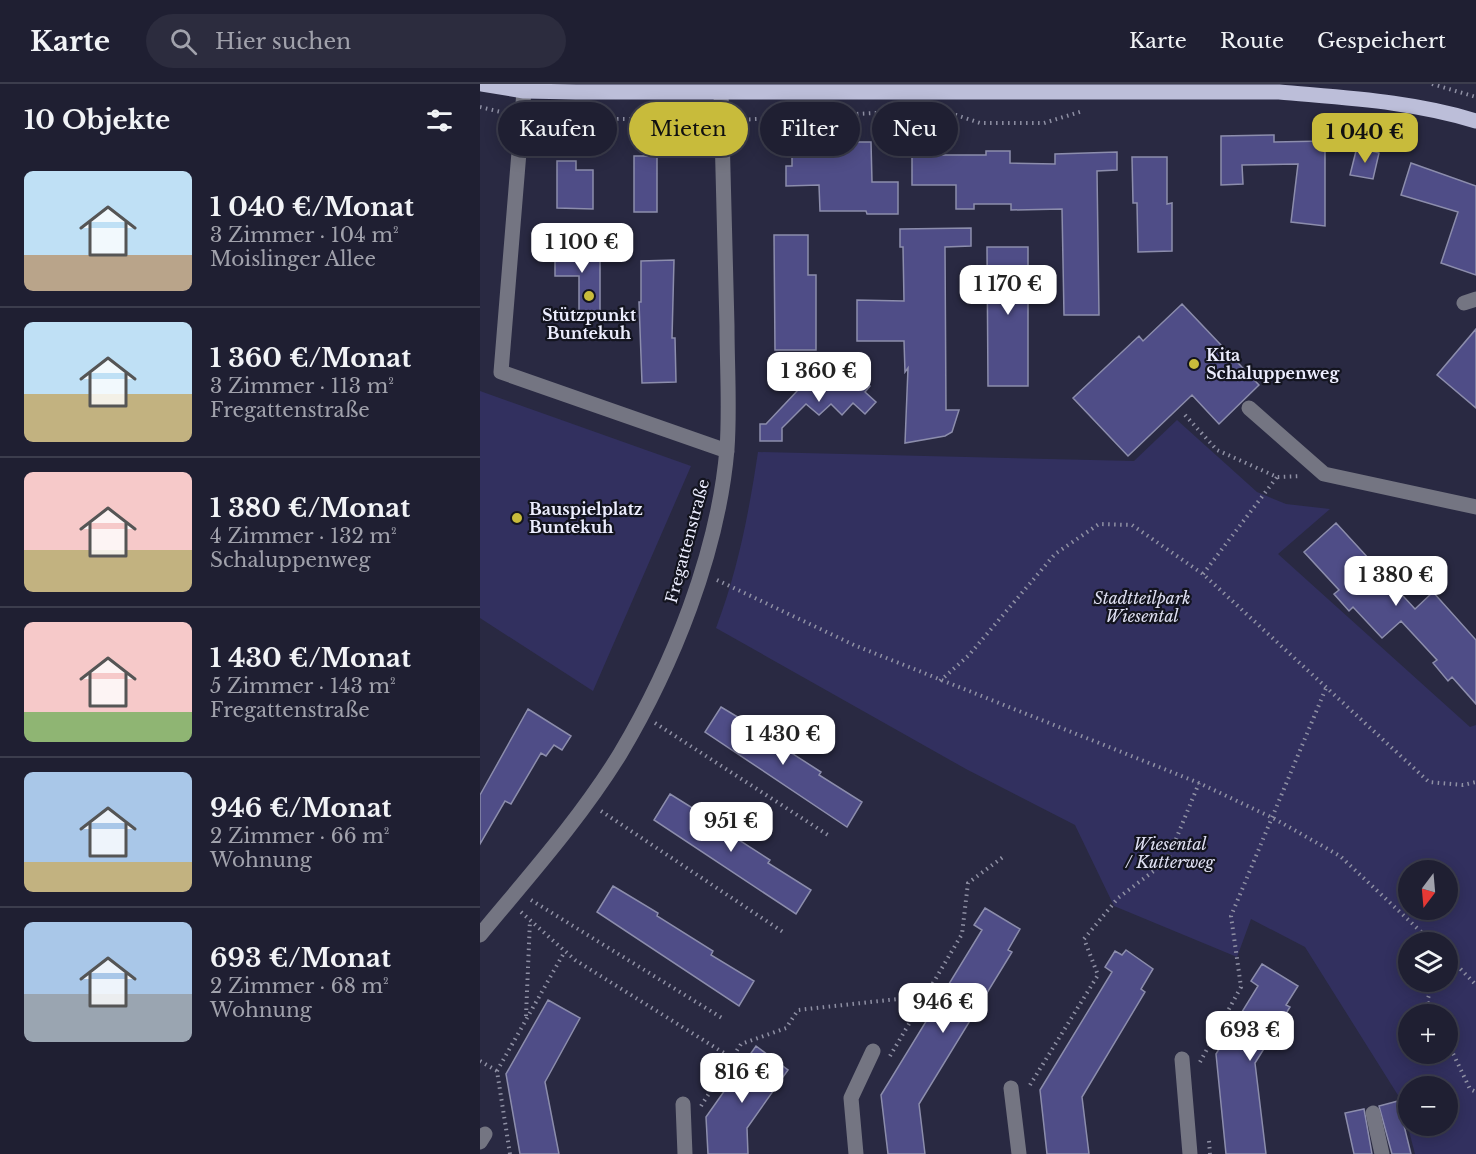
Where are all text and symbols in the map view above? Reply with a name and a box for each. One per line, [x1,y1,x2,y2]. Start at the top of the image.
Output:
search box [146,14,566,68]
text: Karte [30,24,110,59]
icon: search [167,25,200,58]
text: Hier suchen [215,28,351,55]
text: Karte [1129,28,1187,54]
text: Route [1220,28,1284,54]
text: Gespeichert [1317,28,1446,54]
chip: Kaufen [498,102,617,156]
chip: Mieten [629,102,748,156]
chip: Filter [760,102,860,156]
chip: Neu [872,102,958,156]
text: 10 Objekte [24,104,170,136]
icon: filters [423,104,456,137]
pin: 1 040 € [1310,113,1420,164]
text: 1 040 € [1326,120,1404,144]
text: 1 040 €/Monat [210,191,414,223]
icon: home [72,195,144,267]
text: 3 Zimmer · 104 m² [210,223,399,247]
pin: 1 100 € [527,223,637,274]
text: 1 100 € [545,230,619,254]
text: Moislinger Allee [210,247,376,271]
pin: 1 170 € [953,265,1063,316]
text: 1 170 € [974,272,1042,296]
marker: Stützpunkt Buntekuh [582,289,596,303]
place label: Stützpunkt Buntekuh [542,305,637,343]
text: 1 360 €/Monat [210,342,411,374]
place label: Kita Schaluppenweg [1206,345,1340,383]
icon: home [72,346,144,418]
pin: 1 360 € [764,352,874,403]
marker: Kita Schaluppenweg [1187,357,1201,371]
text: 1 360 € [781,359,857,383]
text: 3 Zimmer · 113 m² [210,374,394,398]
text: Fregattenstraße [210,398,370,422]
street label: Fregattenstraße [661,477,713,605]
text: 1 380 €/Monat [210,492,410,524]
icon: home [72,496,144,568]
place label: Bauspielplatz Buntekuh [529,499,643,537]
marker: Bauspielplatz Buntekuh [510,511,524,525]
text: 4 Zimmer · 132 m² [210,524,397,548]
text: Schaluppenweg [210,548,371,572]
pin: 1 380 € [1341,556,1451,607]
text: 1 380 € [1358,563,1434,587]
park label: Stadtteilpark Wiesental [1094,588,1190,626]
text: 1 430 €/Monat [210,642,411,674]
icon: home [72,646,144,718]
text: 5 Zimmer · 143 m² [210,674,396,698]
text: Fregattenstraße [210,698,370,722]
pin: 1 430 € [728,715,838,766]
text: 1 430 € [745,722,821,746]
text: 946 €/Monat [210,792,392,824]
icon: home [72,796,144,868]
pin: 951 € [689,802,773,853]
text: 951 € [704,809,758,833]
text: 2 Zimmer · 66 m² [210,824,389,848]
park label: Wiesental / Kutterweg [1125,834,1216,872]
text: Wohnung [210,848,312,872]
north arrow [1398,860,1458,920]
map controls [1398,860,1458,1136]
button: layers [1398,932,1458,992]
text: 693 €/Monat [210,942,391,974]
icon: home [72,946,144,1018]
text: 2 Zimmer · 68 m² [210,974,389,998]
pin: 946 € [901,983,985,1034]
text: 946 € [913,990,973,1014]
text: Wohnung [210,998,312,1022]
button: + [1398,1004,1458,1064]
pin: 693 € [1208,1011,1292,1062]
text: 693 € [1220,1018,1280,1042]
pin: 816 € [700,1053,784,1104]
text: 816 € [714,1060,770,1084]
button: − [1398,1076,1458,1136]

